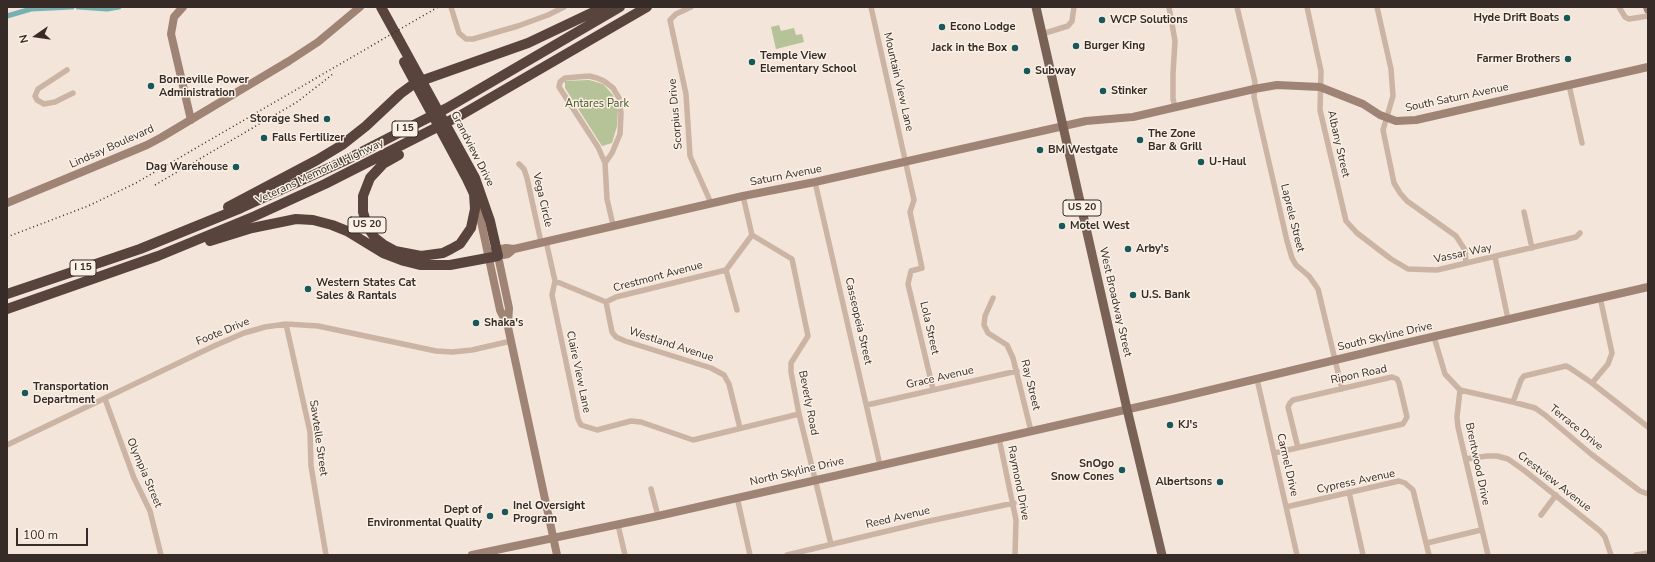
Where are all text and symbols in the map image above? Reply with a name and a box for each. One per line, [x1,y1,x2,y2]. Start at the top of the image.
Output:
place label: Hyde Drift Boats [1473,11,1559,25]
place label: WCP Solutions [1110,13,1188,27]
marker: Hyde Drift Boats [1562,13,1572,23]
marker: WCP Solutions [1097,15,1107,25]
north arrow [16,16,56,56]
place label: Econo Lodge [950,20,1015,34]
marker: Econo Lodge [937,22,947,32]
street label: Mountain View Lane [880,31,916,133]
text: N [16,33,32,45]
place label: Burger King [1084,39,1145,53]
place label: Jack in the Box [931,41,1007,55]
marker: Burger King [1071,41,1081,51]
marker: Jack in the Box [1010,43,1020,53]
place label: Temple View Elementary School [760,49,856,75]
place label: Farmer Brothers [1476,52,1560,66]
marker: Farmer Brothers [1563,54,1573,64]
marker: Temple View Elementary School [747,57,757,67]
place label: Subway [1035,64,1076,78]
marker: Subway [1022,66,1032,76]
place label: Bonneville Power Administration [159,73,249,99]
street label: Scorpius Drive [666,78,686,150]
marker: Bonneville Power Administration [146,81,156,91]
street label: South Saturn Avenue [1404,81,1510,115]
place label: Stinker [1111,84,1147,98]
marker: Stinker [1098,86,1108,96]
park label: Antares Park [565,97,629,111]
street label: Grandview Drive [447,109,497,189]
street label: Albany Street [1324,109,1352,179]
place label: Storage Shed [250,112,319,126]
marker: Storage Shed [322,114,332,124]
road number: I 15 [392,121,418,137]
street label: Lindsay Boulevard [68,122,156,172]
place label: The Zone Bar & Grill [1148,127,1202,153]
place label: Falls Fertilizer [272,131,345,145]
marker: Falls Fertilizer [259,133,269,143]
marker: The Zone Bar & Grill [1135,135,1145,145]
street label: Veterans Memorial Highway [254,136,386,208]
place label: BM Westgate [1048,143,1118,157]
marker: BM Westgate [1035,145,1045,155]
place label: U-Haul [1209,155,1246,169]
marker: U-Haul [1196,157,1206,167]
place label: Dag Warehouse [146,160,228,174]
marker: Dag Warehouse [231,162,241,172]
street label: Saturn Avenue [749,163,823,189]
street label: Vega Circle [529,171,555,229]
street label: Laprele Street [1277,183,1307,253]
road number: US 20 [1063,200,1101,216]
road number: US 20 [348,217,386,233]
place label: Motel West [1070,219,1129,233]
marker: Motel West [1057,221,1067,231]
street label: Vassar Way [1433,241,1493,267]
place label: Arby's [1136,242,1169,256]
marker: Arby's [1123,244,1133,254]
street label: West Broadway Street [1096,246,1134,358]
street label: Crestmont Avenue [612,259,704,295]
road number: I 15 [70,260,96,276]
place label: Western States Cat Sales & Rantals [316,276,416,302]
street label: Casseopeia Street [842,276,874,366]
marker: Western States Cat Sales & Rantals [303,284,313,294]
place label: U.S. Bank [1141,288,1190,302]
marker: U.S. Bank [1128,290,1138,300]
street label: Lola Street [917,300,941,356]
street label: Foote Drive [194,315,252,349]
place label: Shaka's [484,316,523,330]
marker: Shaka's [471,318,481,328]
street label: South Skyline Drive [1336,320,1434,354]
street label: Westland Avenue [627,325,715,365]
street label: Claire View Lane [563,330,593,414]
street label: Ray Street [1017,358,1043,412]
street label: Ripon Road [1330,363,1388,387]
street label: Grace Avenue [905,364,975,392]
street label: Beverly Road [795,369,821,437]
place label: Transportation Department [33,380,109,406]
marker: Transportation Department [20,388,30,398]
street label: Sawtelle Street [306,399,330,477]
street label: Terrace Drive [1547,402,1605,454]
place label: KJ's [1178,418,1198,432]
marker: KJ's [1165,420,1175,430]
street label: Brentwood Drive [1462,422,1492,506]
street label: Carmel Drive [1273,432,1301,498]
street label: Olympia Street [123,436,165,510]
street label: Raymond Drive [1004,444,1032,522]
street label: Crestview Avenue [1515,449,1593,515]
street label: North Skyline Drive [749,455,845,489]
place label: SnOgo Snow Cones [1051,457,1114,483]
marker: SnOgo Snow Cones [1117,465,1127,475]
street label: Cypress Avenue [1316,467,1396,497]
place label: Albertsons [1155,475,1212,489]
marker: Albertsons [1215,477,1225,487]
place label: Inel Oversight Program [513,499,585,525]
place label: Dept of Environmental Quality [367,503,482,529]
street label: Reed Avenue [865,504,931,532]
marker: Inel Oversight Program [500,507,510,517]
marker: Dept of Environmental Quality [485,511,495,521]
scale bar [18,520,90,546]
text: 100 m [23,527,58,543]

